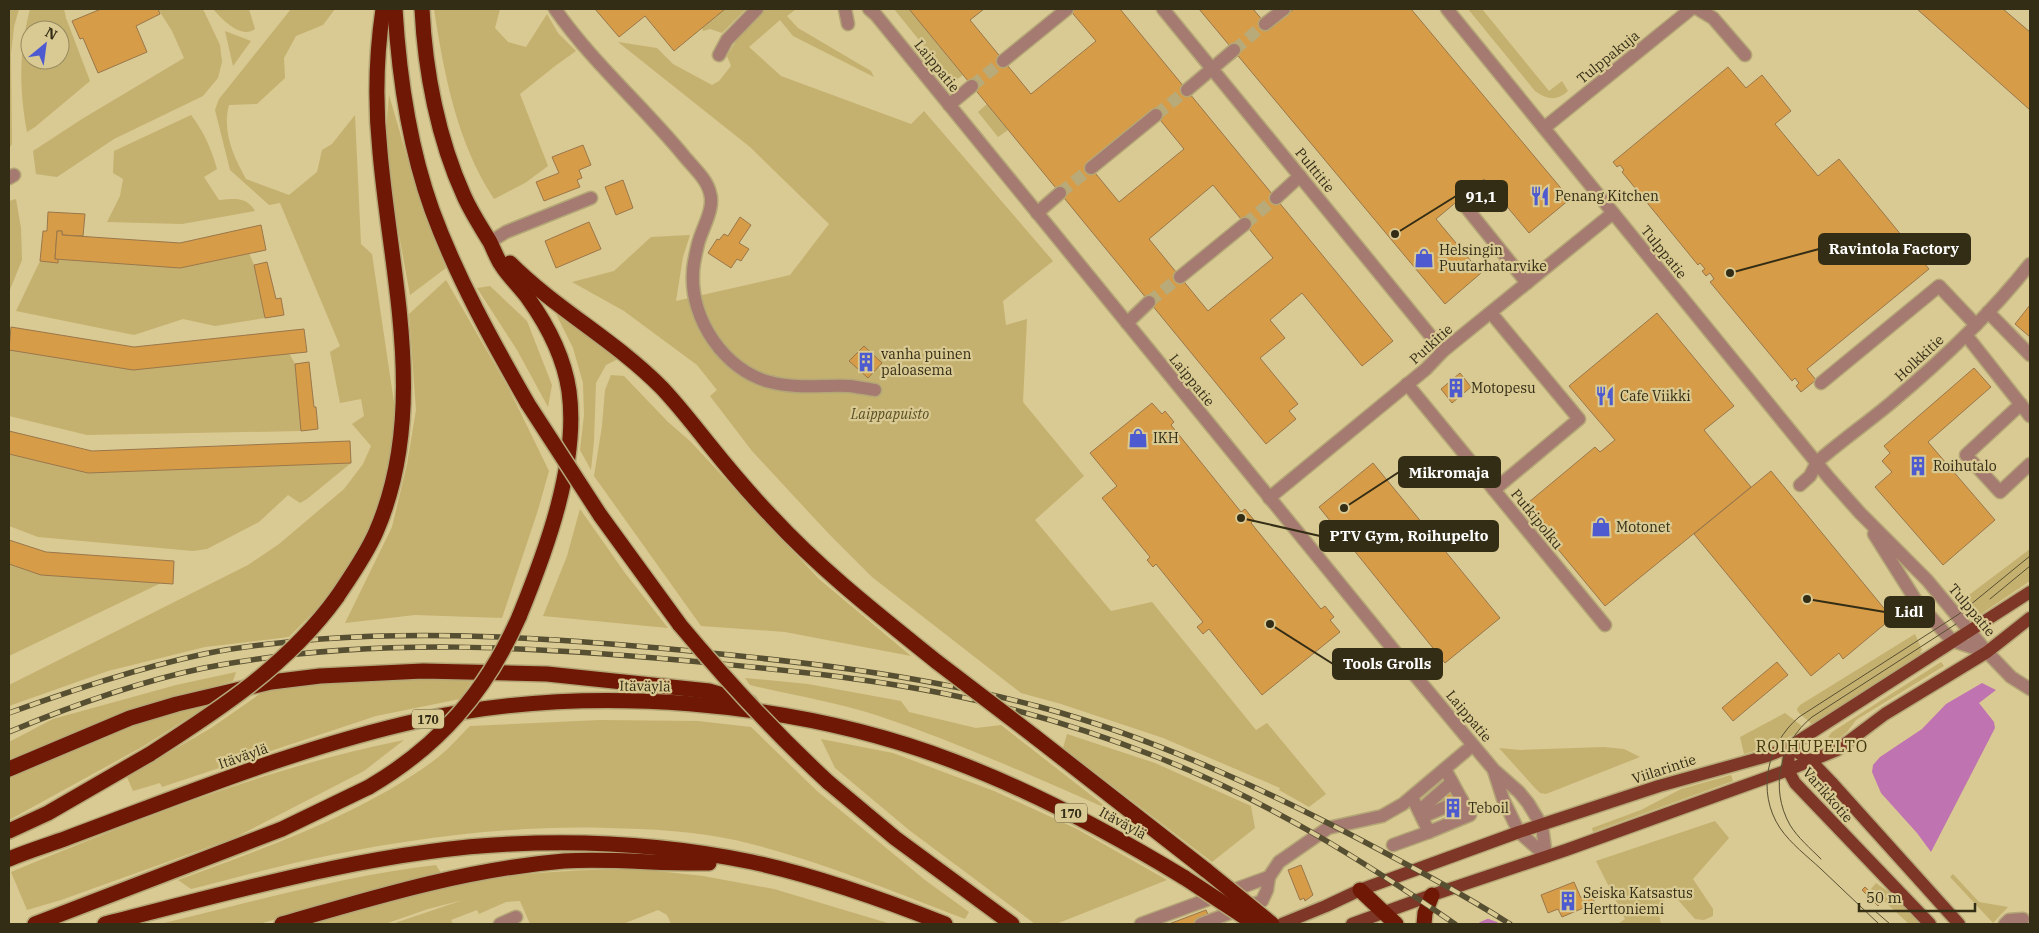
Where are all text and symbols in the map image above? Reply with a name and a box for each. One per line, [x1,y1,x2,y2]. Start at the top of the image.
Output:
north arrow [20,20,70,70]
text: N [42,23,61,44]
street label: Tulppakuja [1573,26,1643,88]
street label: Laippatie [910,36,964,96]
street label: Pulttitie [1291,144,1339,196]
callout: 91,1 [1456,181,1507,211]
restaurant icon: Penang Kitchen [1529,185,1551,207]
text: 91,1 [1465,187,1497,206]
place label: Penang Kitchen [1555,187,1659,205]
street label: Tulppatie [1637,222,1691,282]
callout: Ravintola Factory [1819,234,1970,264]
text: Ravintola Factory [1829,239,1960,258]
place label: Helsingin Puutarhatarvike [1439,241,1547,275]
shop icon: Helsingin Puutarhatarvike [1413,247,1435,269]
street label: Putkitie [1406,320,1456,368]
street label: Holkkitie [1891,331,1947,385]
place label: vanha puinen paloasema [881,345,972,379]
street label: Laippatie [1165,350,1219,410]
building icon: vanha puinen paloasema [855,351,877,373]
building icon: Motopesu [1445,377,1467,399]
place label: Motopesu [1471,379,1536,397]
restaurant icon: Cafe Viikki [1594,385,1616,407]
place label: Cafe Viikki [1620,387,1691,405]
park label: Laippapuisto [850,405,929,423]
shop icon: IKH [1127,427,1149,449]
place label: IKH [1153,429,1179,447]
building icon: Roihutalo [1907,455,1929,477]
callout: Mikromaja [1399,457,1500,487]
place label: Roihutalo [1933,457,1997,475]
text: Mikromaja [1409,463,1490,482]
street label: Putkipolku [1507,485,1567,553]
shop icon: Motonet [1590,516,1612,538]
place label: Motonet [1616,518,1670,536]
callout: PTV Gym, Roihupelto [1320,521,1498,551]
text: PTV Gym, Roihupelto [1330,526,1489,545]
street label: Tulppatie [1945,580,1999,640]
callout: Lidl [1885,597,1934,627]
text: Lidl [1895,602,1923,621]
callout: Tools Grolls [1333,649,1442,679]
text: Tools Grolls [1343,654,1431,673]
street label: Itäväylä [619,677,671,695]
street label: Laippatie [1442,686,1496,746]
road number: 170 [412,710,444,729]
district label: ROIHUPELTO [1756,736,1868,756]
street label: Itäväylä [216,739,271,773]
street label: Viilarintie [1630,750,1698,788]
street label: Varikkotie [1799,764,1857,826]
building icon: Teboil [1442,797,1464,819]
place label: Teboil [1468,799,1509,817]
street label: Itäväylä [1096,803,1150,843]
road number: 170 [1055,804,1087,822]
scale bar [1859,880,1975,912]
place label: Seiska Katsastus Herttoniemi [1583,884,1693,918]
text: 50 m [1866,888,1902,907]
building icon: Seiska Katsastus Herttoniemi [1557,890,1579,912]

